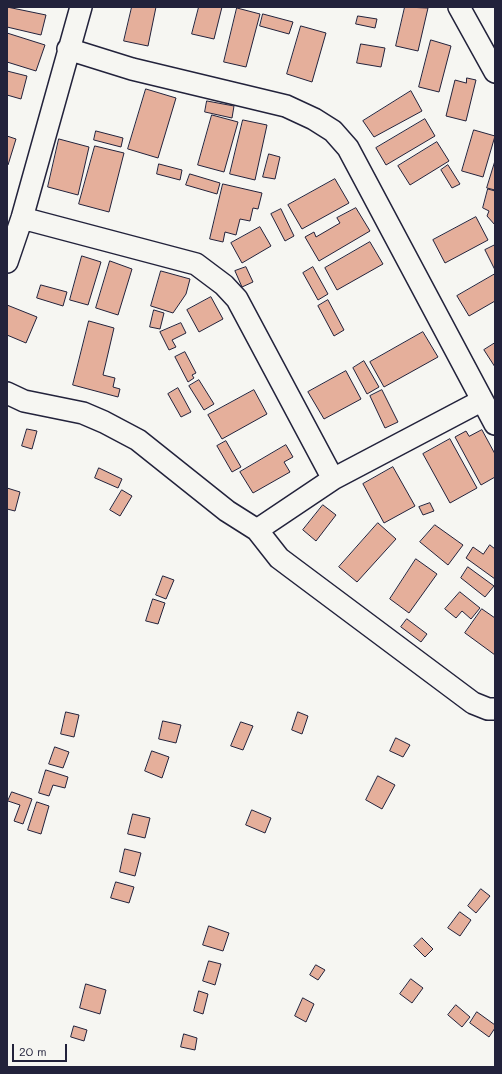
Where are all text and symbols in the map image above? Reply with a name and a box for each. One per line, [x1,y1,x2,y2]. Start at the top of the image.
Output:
scale bar [14,1036,69,1062]
text: 20 m [19,1043,47,1059]

